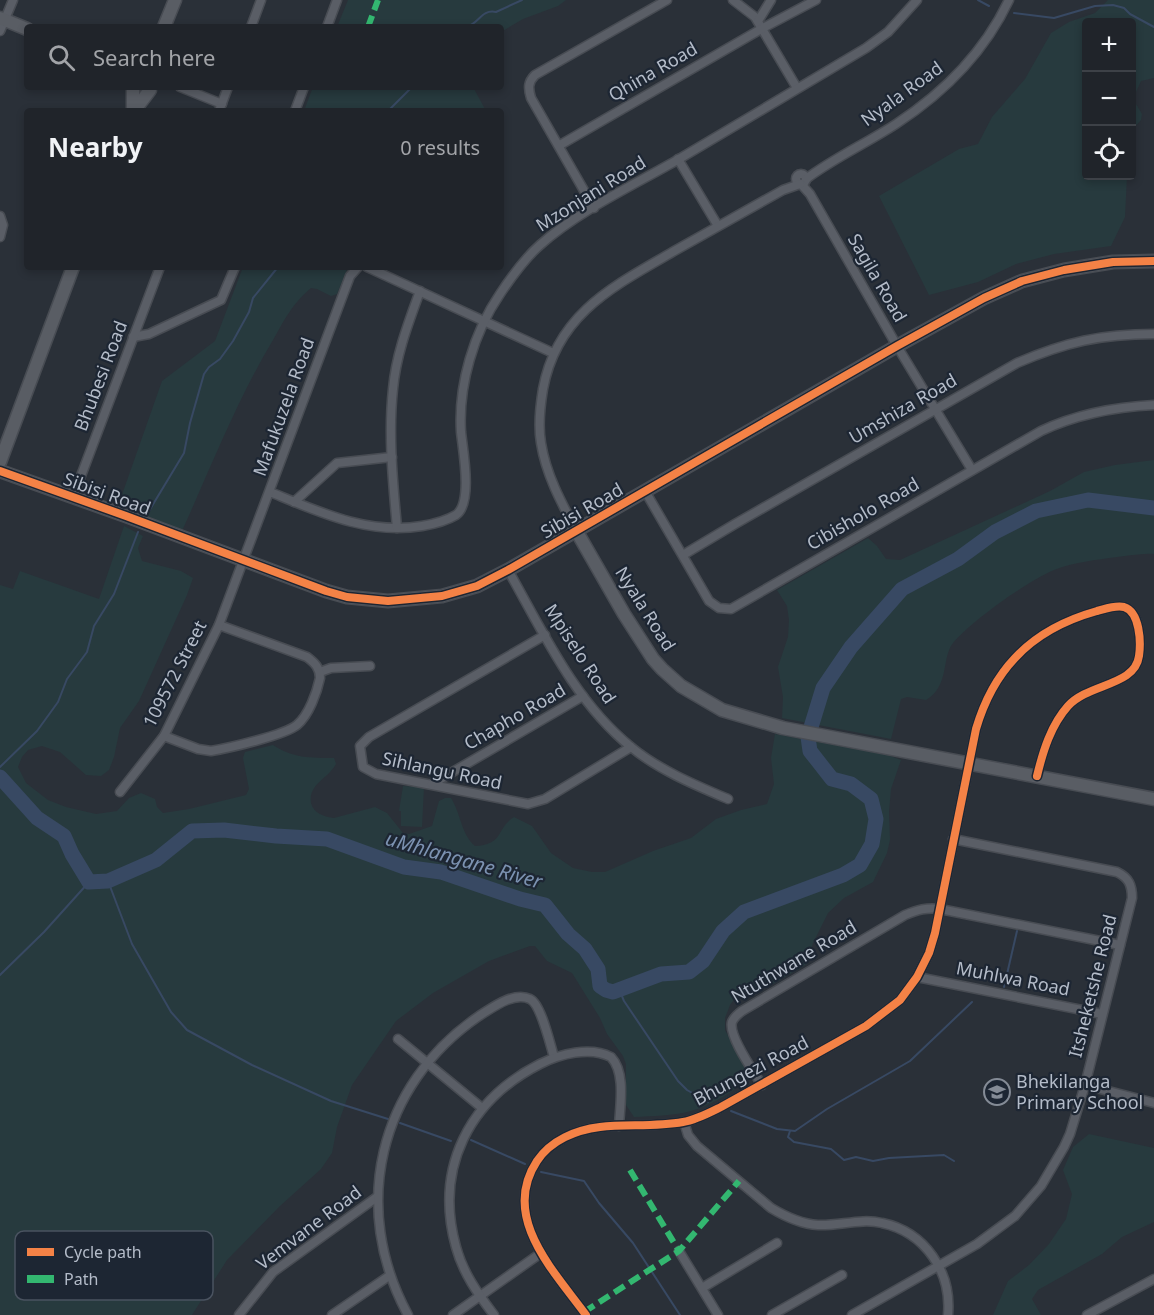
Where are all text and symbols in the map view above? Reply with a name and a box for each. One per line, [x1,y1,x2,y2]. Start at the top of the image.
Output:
map controls [1082,18,1136,180]
button: + [1082,18,1136,72]
search box [24,24,504,90]
street label: Qhina Road [604,36,701,106]
icon: search [45,41,78,74]
text: Search here [93,42,215,72]
street label: Nyala Road [856,55,947,131]
button: − [1082,72,1136,126]
button: locate [1082,126,1136,180]
text: Nearby [48,129,143,165]
text: 0 results [400,134,480,161]
street label: Mzonjani Road [531,150,650,237]
street label: Sagila Road [843,229,913,326]
street label: Bhubesi Road [68,317,132,434]
street label: Mafukuzela Road [247,334,319,479]
street label: Umshiza Road [844,368,961,449]
street label: Sibisi Road [60,466,154,520]
street label: Cibisholo Road [802,471,923,555]
street label: Sibisi Road [536,477,627,543]
street label: Nyala Road [610,562,681,655]
street label: Mpiselo Road [540,599,622,708]
street label: 109572 Street [137,616,212,731]
street label: Chapho Road [459,677,570,755]
street label: Sihlangu Road [380,746,504,794]
water label: uMhlangane River [383,824,547,895]
street label: Itsheketshe Road [1063,912,1121,1060]
street label: Ntuthwane Road [726,914,861,1008]
street label: Muhlwa Road [954,955,1072,1001]
street label: Bhungezi Road [689,1030,812,1111]
place label: Bhekilanga Primary School [1016,1069,1143,1114]
school or university icon: Bhekilanga Primary School [982,1077,1012,1107]
street label: Vemvane Road [251,1180,366,1275]
legend [15,1231,213,1300]
text: Cycle path [64,1241,142,1263]
text: Path [64,1268,98,1290]

